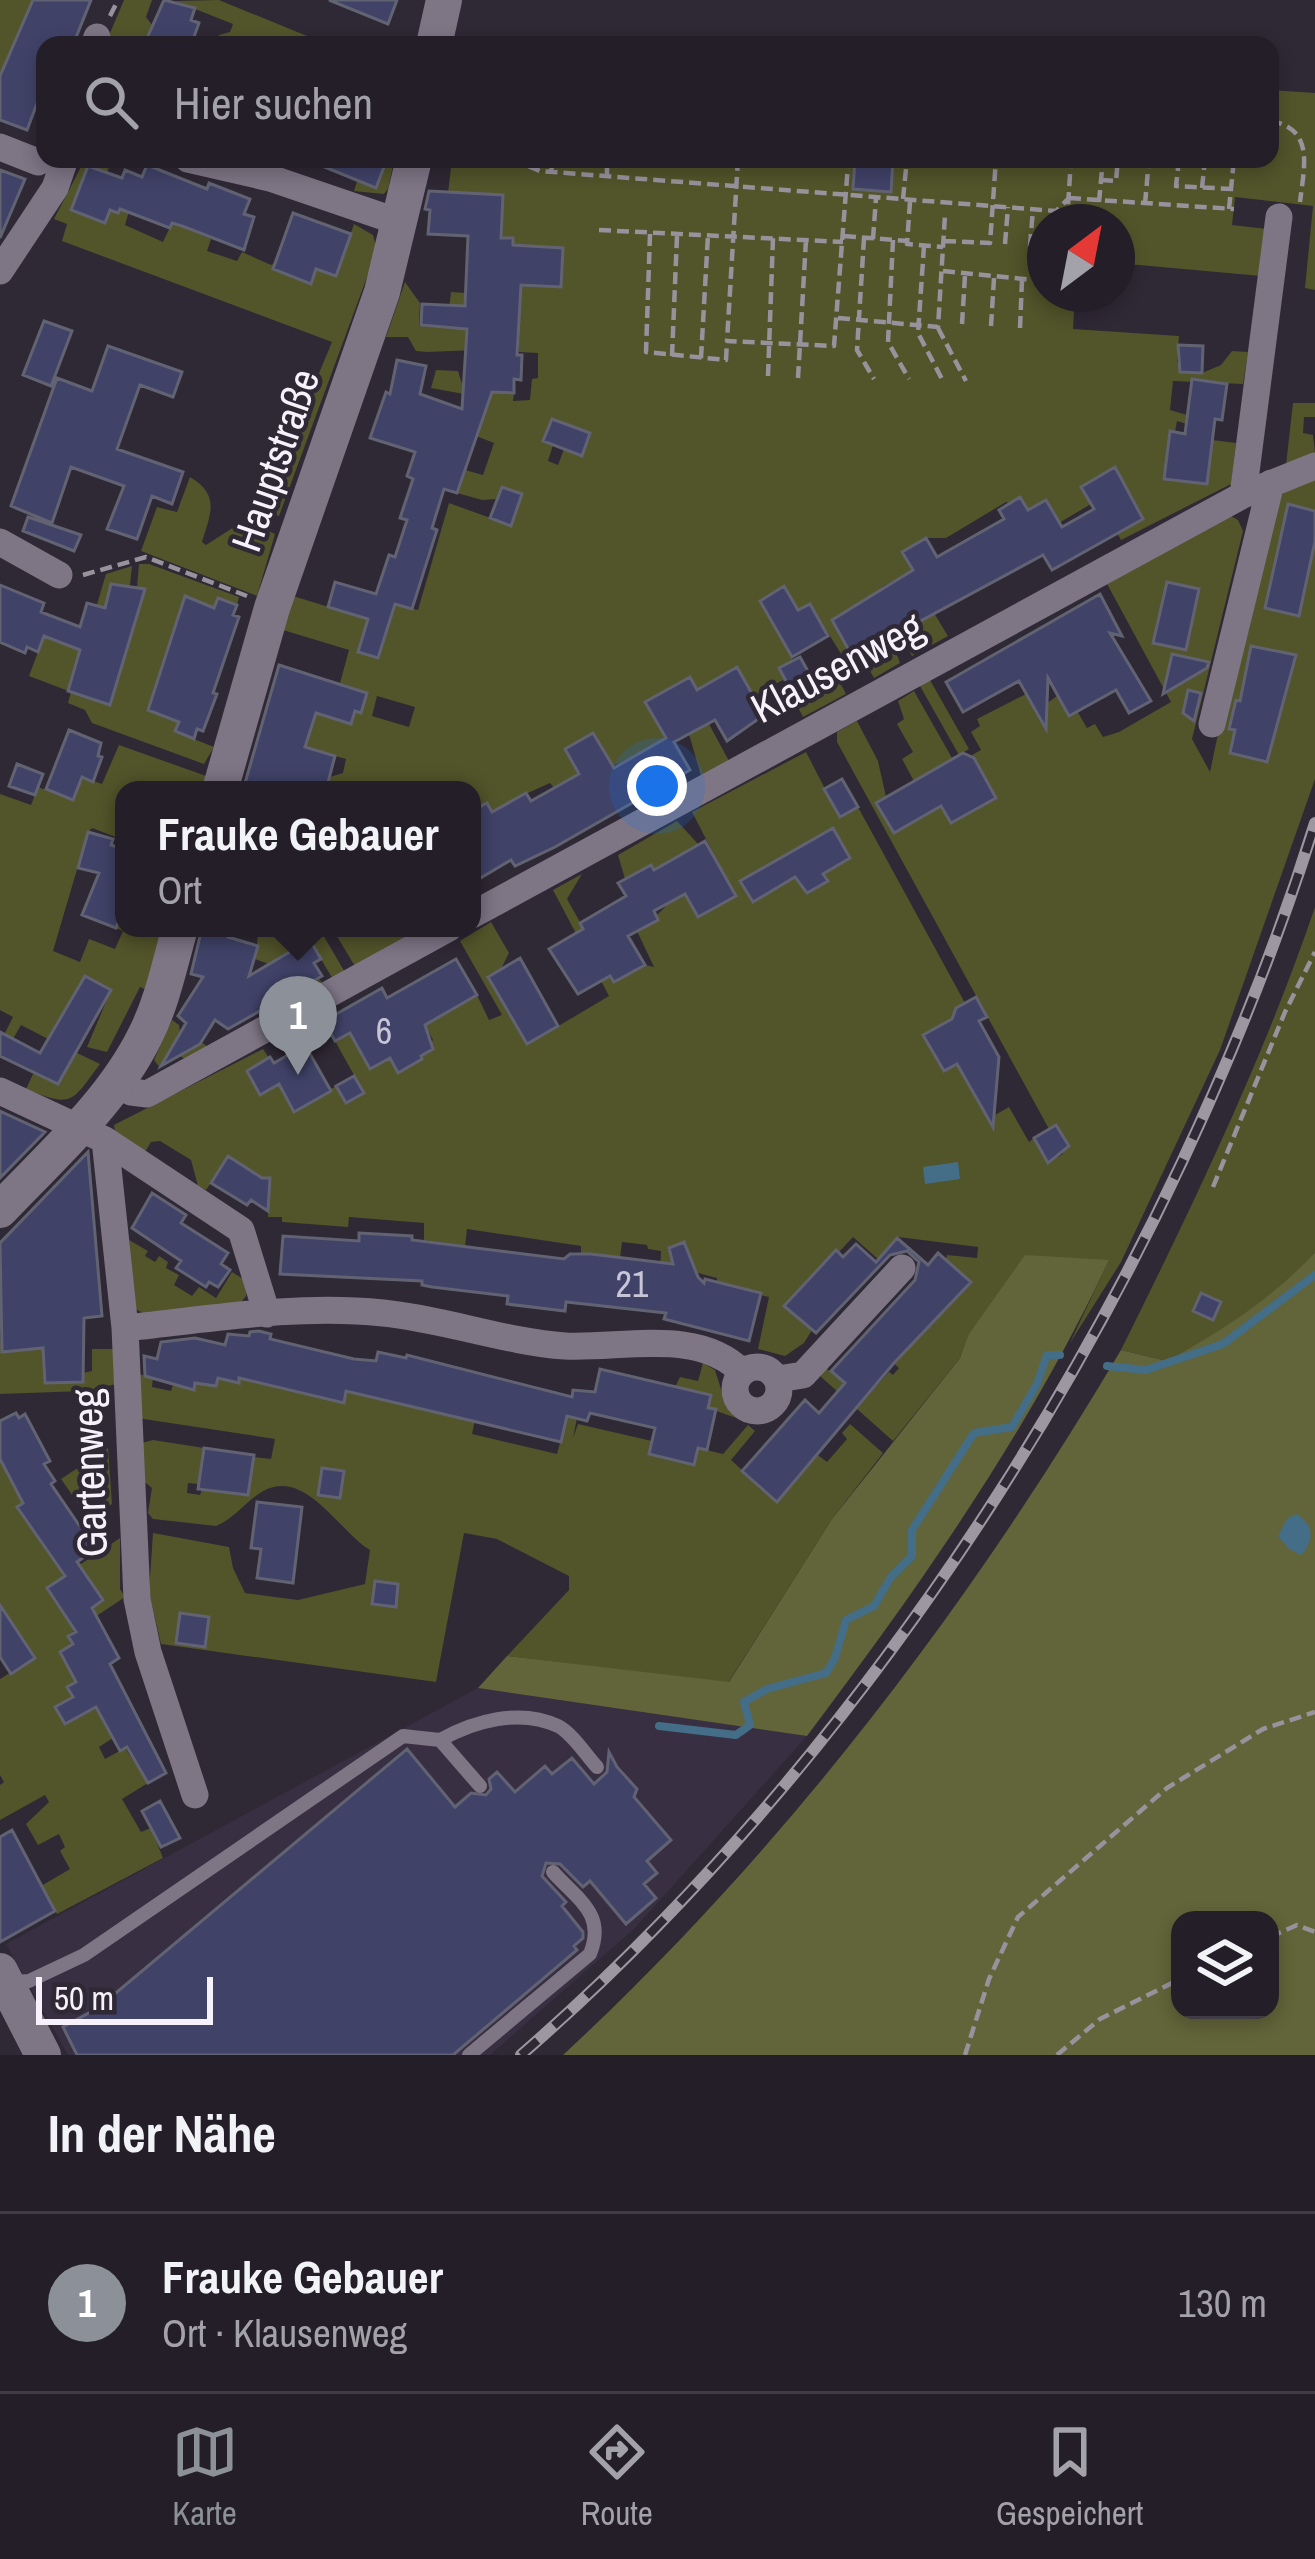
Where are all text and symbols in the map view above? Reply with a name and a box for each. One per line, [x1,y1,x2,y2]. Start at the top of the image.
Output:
search box [36,36,1279,168]
icon: search [78,69,144,135]
text: Hier suchen [174,72,373,133]
north arrow [1027,204,1135,312]
street label: Hauptstraße [218,361,332,559]
street label: Klausenweg [741,598,933,736]
your location [627,756,687,816]
popup [115,781,481,937]
text: Frauke Gebauer [158,803,438,864]
text: Ort [158,864,202,916]
pin: 1 [259,976,337,1075]
house number: 6 [376,1007,392,1055]
house number: 21 [616,1260,649,1308]
street label: Gartenweg [58,1388,120,1558]
map controls [1171,1911,1279,2019]
button: layers [1171,1911,1279,2019]
scale bar [36,1971,213,2024]
text: 50 m [54,1976,114,2020]
text: In der Nähe [48,2099,276,2168]
text: Frauke Gebauer [162,2246,443,2307]
text: 1 [78,2277,96,2329]
text: 130 m [1178,2277,1267,2329]
text: Ort · Klausenweg [162,2307,407,2359]
tab: Karte [172,2419,238,2535]
tab: Route [581,2419,653,2535]
tab: Gespeichert [996,2419,1143,2535]

